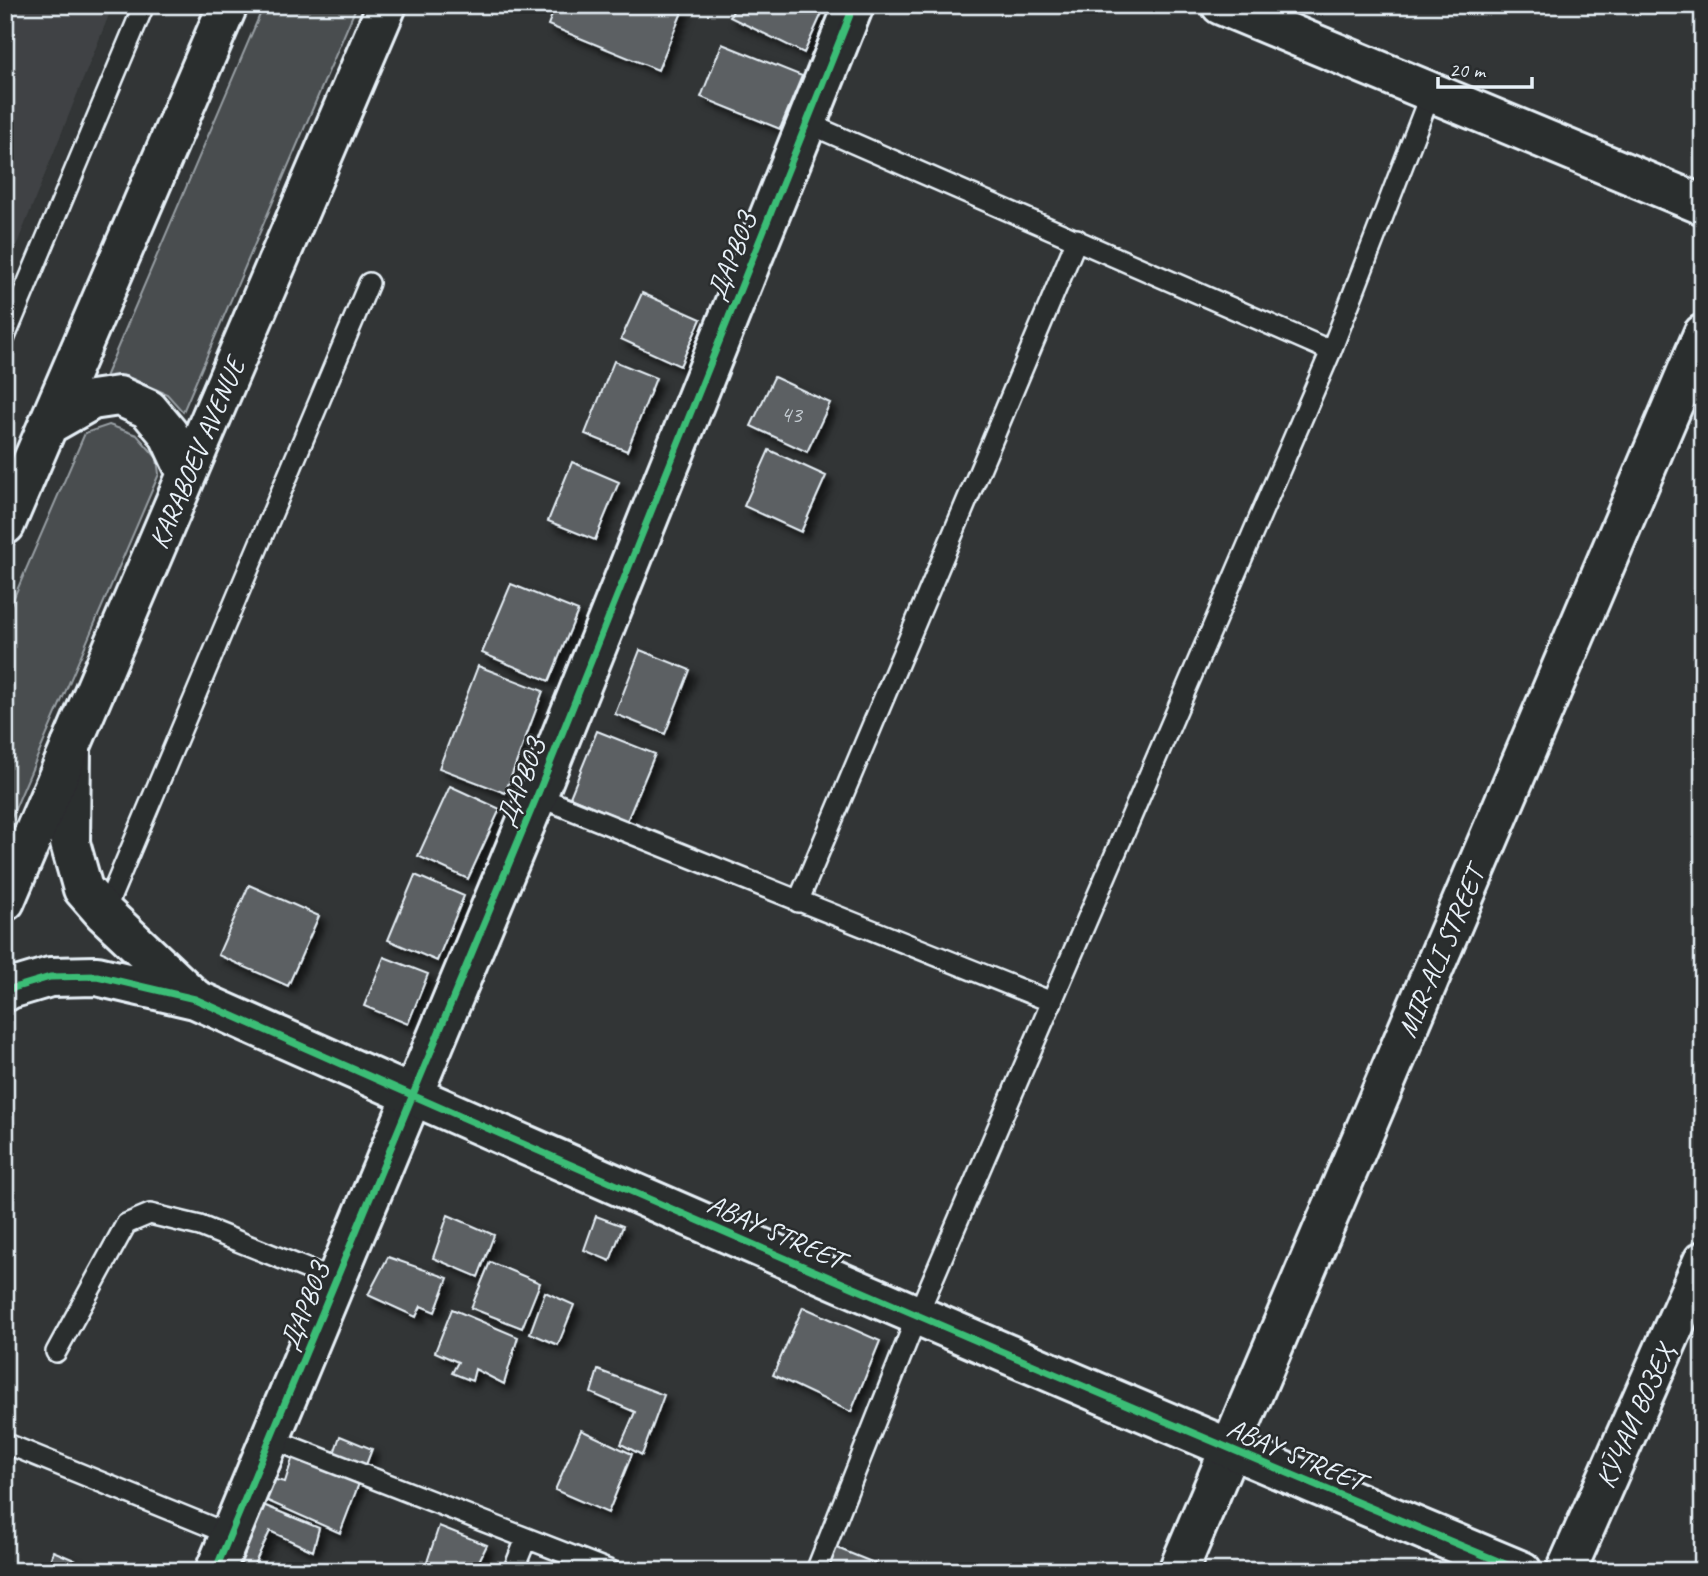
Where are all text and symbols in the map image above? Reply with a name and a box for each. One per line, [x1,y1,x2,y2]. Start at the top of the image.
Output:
scale bar [1438,46,1533,90]
text: 20 m [1449,57,1487,83]
street label: ДАРВОЗ [698,205,766,305]
street label: KARABOEV AVENUE [141,349,254,554]
house number: 43 [780,399,804,429]
street label: ДАРВОЗ [487,731,555,831]
street label: MIR-ALI STREET [1389,855,1495,1042]
street label: ABAY STREET [702,1186,856,1280]
street label: ДАРВОЗ [271,1255,339,1355]
street label: КӮЧАИ ВОЗЕҲ [1587,1336,1683,1493]
street label: ABAY STREET [1222,1410,1376,1502]

